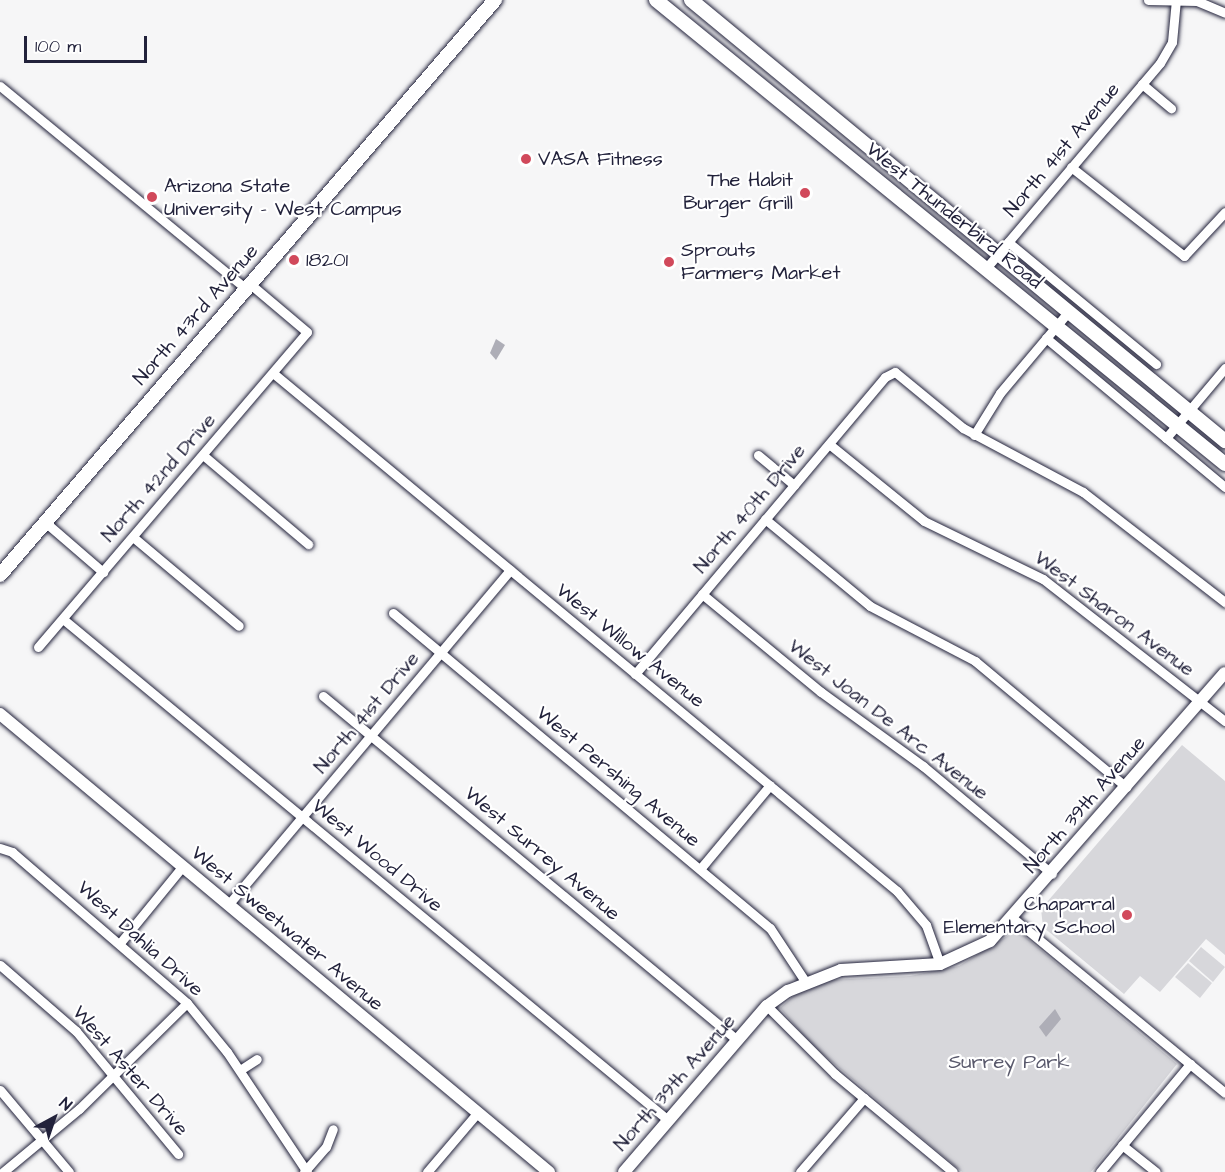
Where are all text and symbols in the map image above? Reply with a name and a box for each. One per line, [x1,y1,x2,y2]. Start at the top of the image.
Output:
scale bar [27,24,150,62]
text: 100 m [35,34,81,59]
street label: North 41st Avenue [999,78,1125,222]
street label: West Thunderbird Road [861,137,1047,295]
place label: VASA Fitness [538,147,663,171]
marker: VASA Fitness [519,152,533,166]
place label: The Habit Burger Grill [683,169,793,216]
place label: Arizona State University - West Campus [164,174,402,221]
marker: The Habit Burger Grill [798,186,812,200]
marker: Arizona State University - West Campus [145,190,159,204]
place label: Sprouts Farmers Market [681,238,840,285]
street label: North 43rd Avenue [128,240,264,390]
place label: 18201 [306,248,348,272]
marker: 18201 [287,253,301,267]
marker: Sprouts Farmers Market [662,255,676,269]
street label: North 42nd Drive [97,409,221,547]
street label: North 40th Drive [689,440,811,578]
street label: West Sharon Avenue [1029,546,1199,682]
street label: West Willow Avenue [551,579,709,713]
street label: West Joan De Arc Avenue [783,634,993,806]
street label: North 41st Drive [309,647,425,779]
street label: West Pershing Avenue [531,701,705,853]
street label: North 39th Avenue [1019,732,1151,878]
street label: West Surrey Avenue [459,782,625,926]
street label: West Wood Drive [307,794,447,918]
street label: West Sweetwater Avenue [186,841,388,1017]
street label: West Dahlia Drive [72,876,208,1002]
place label: Chaparral Elementary School [943,892,1115,939]
marker: Chaparral Elementary School [1120,908,1134,922]
street label: West Aster Drive [67,1001,193,1141]
street label: North 39th Avenue [609,1010,741,1156]
park label: Surrey Park [948,1050,1070,1074]
north arrow [24,1088,84,1148]
text: N [55,1093,76,1116]

